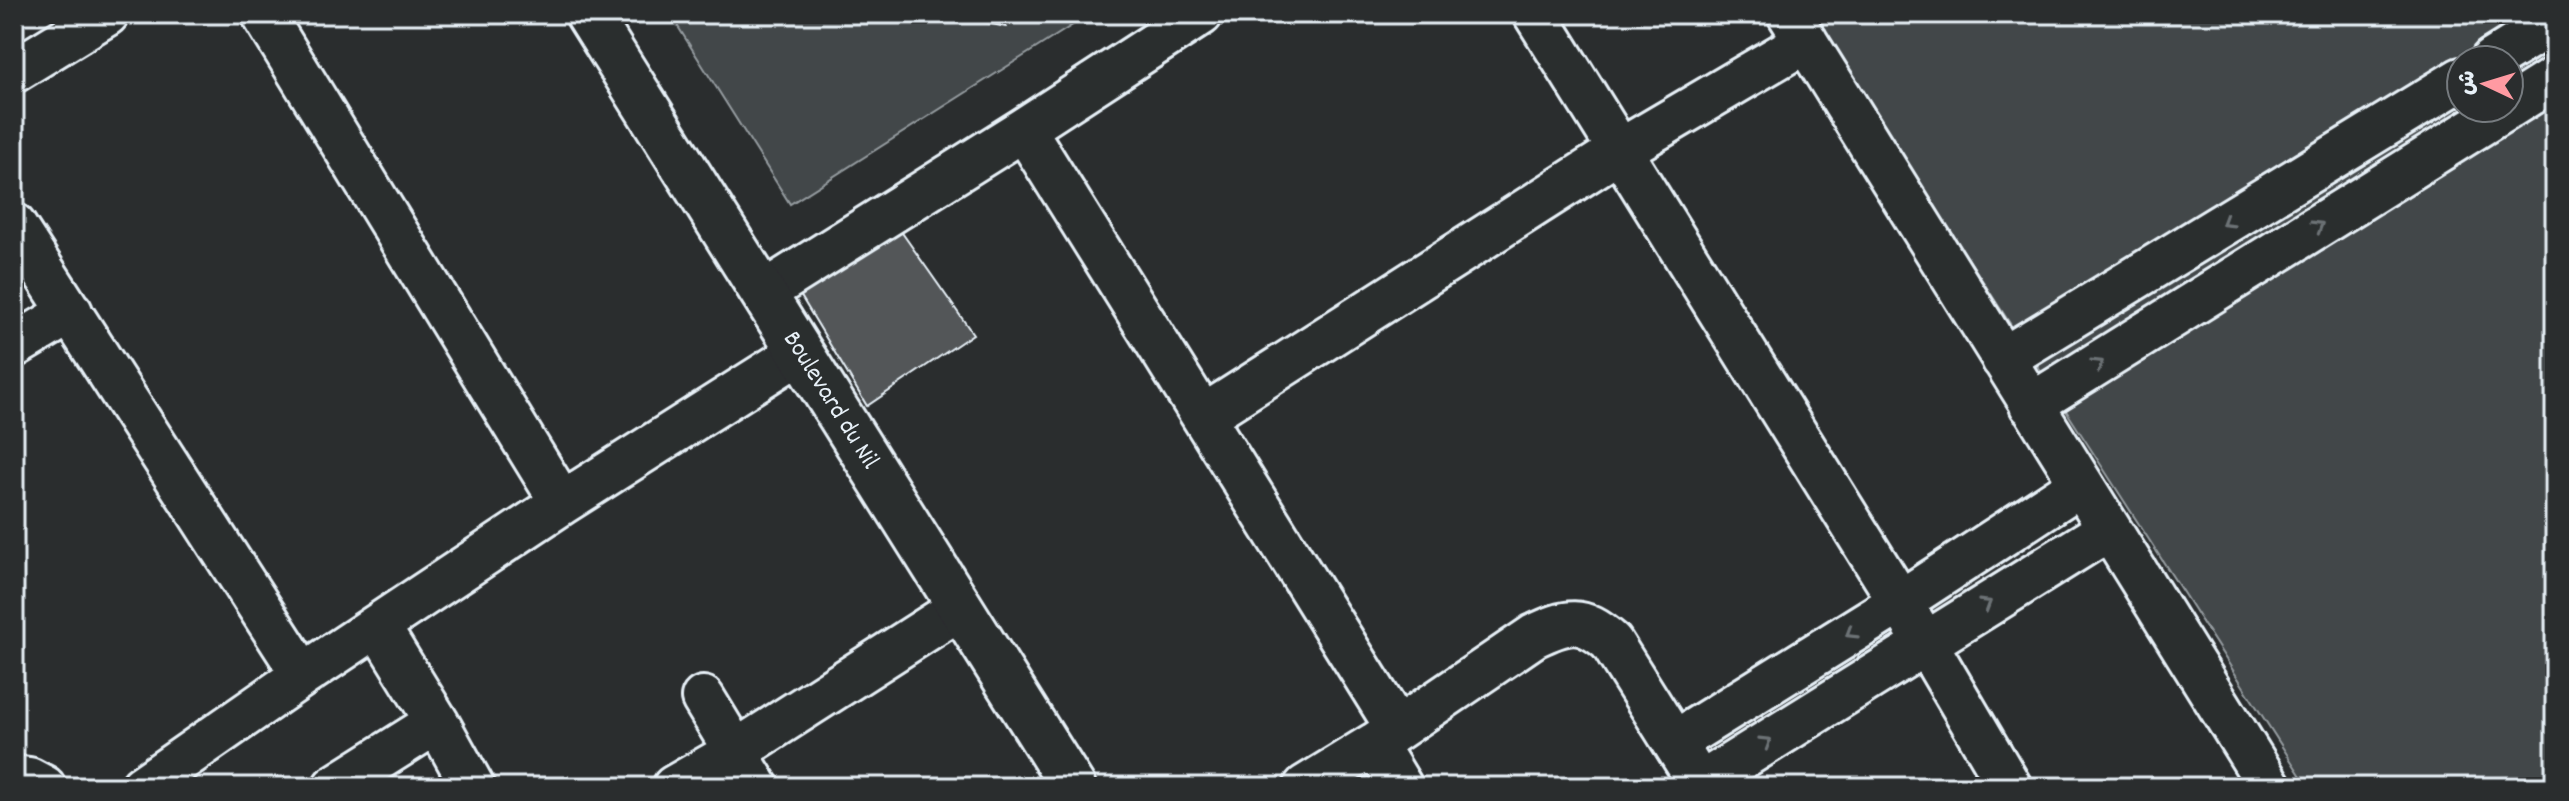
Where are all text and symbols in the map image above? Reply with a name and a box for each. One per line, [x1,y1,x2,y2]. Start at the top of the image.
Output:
north arrow [2445,44,2525,124]
text: ش [2452,70,2485,96]
one-way arrow [2221,212,2236,227]
one-way arrow [2309,220,2324,235]
street label: Boulevard du Nil [773,324,888,477]
one-way arrow [2089,358,2103,373]
one-way arrow [1977,599,1992,614]
one-way arrow [1845,623,1860,638]
one-way arrow [1757,737,1772,752]

